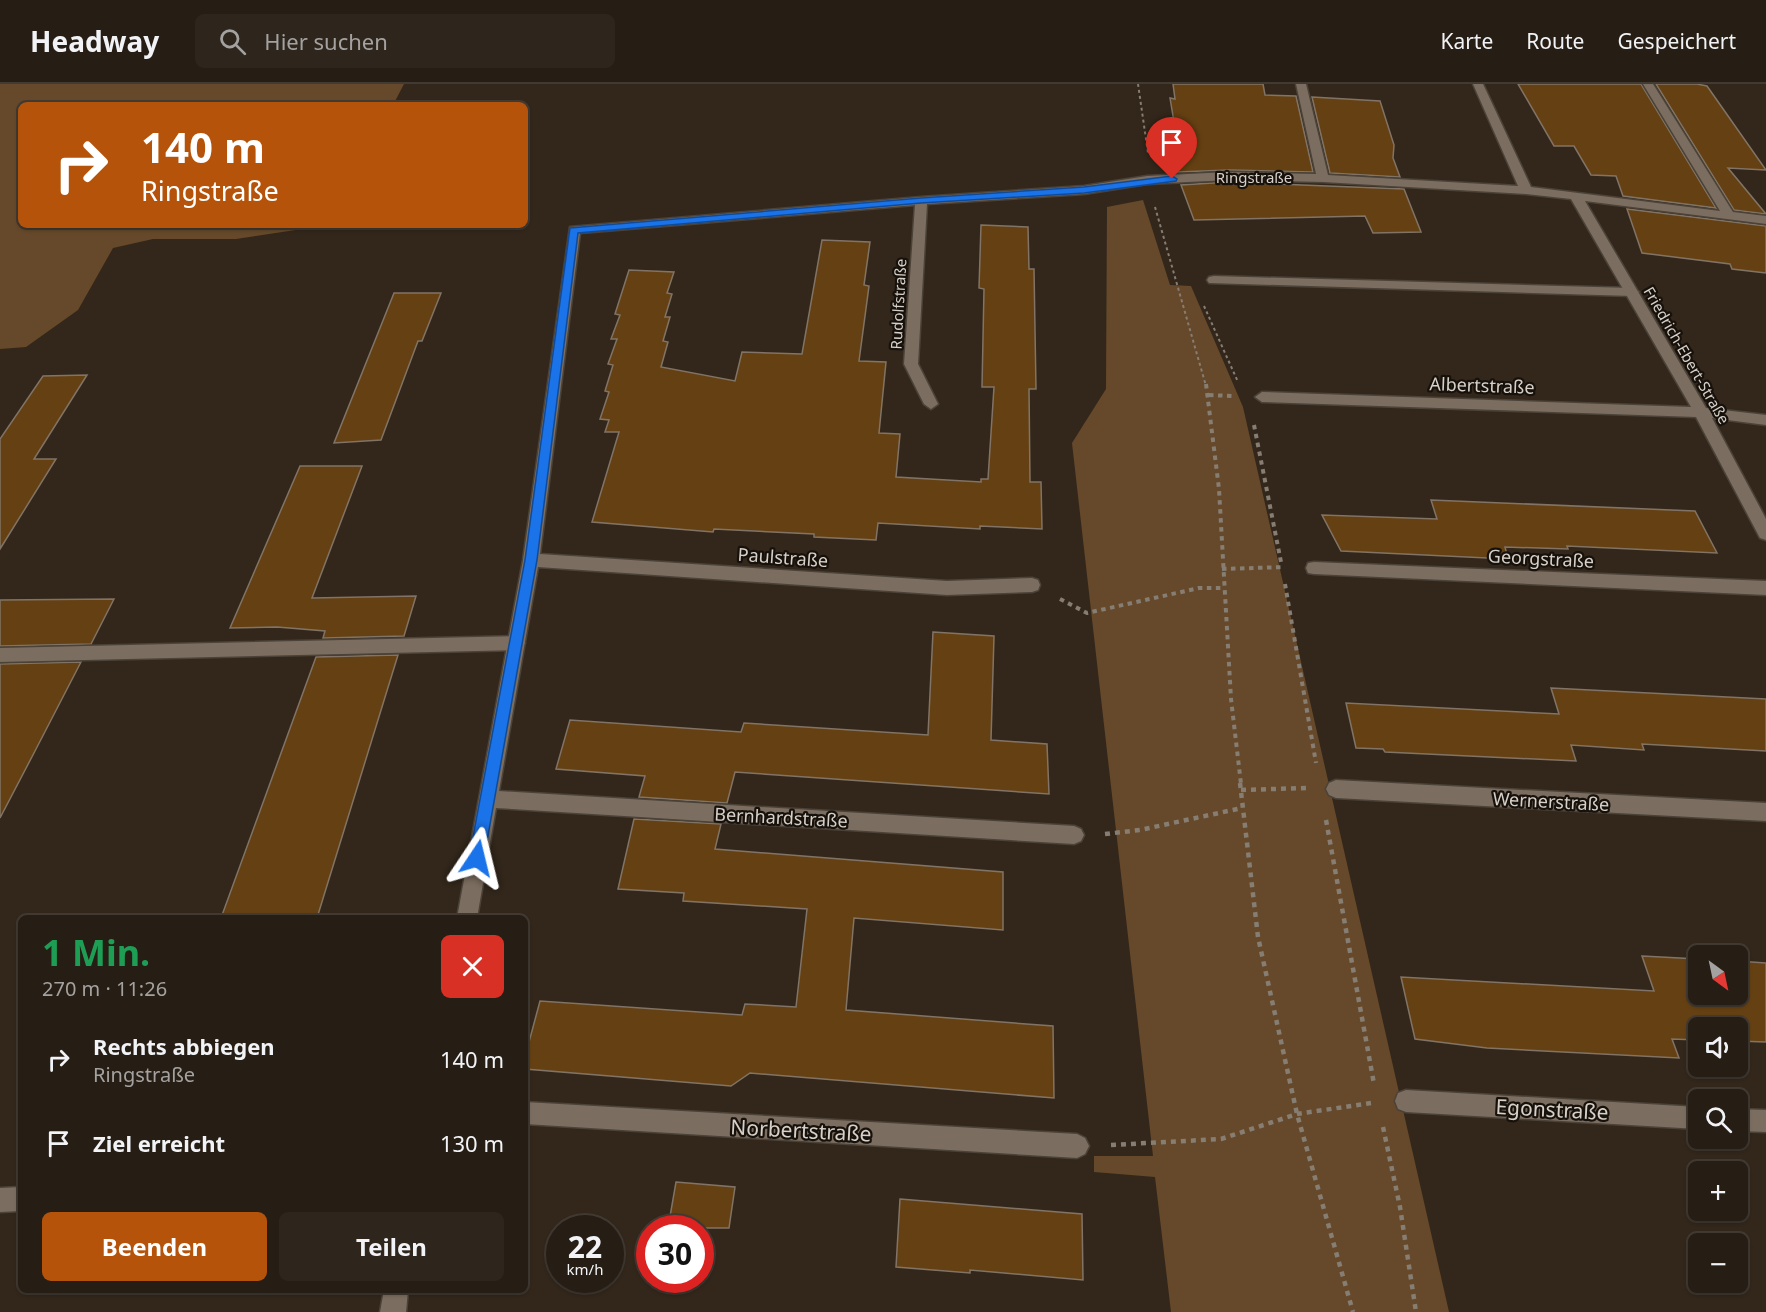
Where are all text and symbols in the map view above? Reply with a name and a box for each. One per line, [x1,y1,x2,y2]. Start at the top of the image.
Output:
search box [195,14,615,68]
text: Headway [30,22,159,60]
icon: search [216,25,249,58]
text: Hier suchen [264,26,388,56]
text: Karte [1440,27,1493,55]
text: Route [1526,27,1584,55]
text: Gespeichert [1617,27,1736,55]
pin [1146,117,1197,179]
text: 140 m [141,118,265,175]
icon: right [42,126,120,204]
icon: arrive [1155,126,1188,159]
street label: Ringstraße [1216,167,1292,187]
text: Ringstraße [141,172,279,209]
street label: Rudolfstraße [886,258,910,350]
street label: Friedrich-Ebert-Straße [1640,283,1734,427]
street label: Albertstraße [1429,371,1535,399]
street label: Paulstraße [737,542,829,572]
street label: Georgstraße [1487,543,1595,573]
street label: Wernerstraße [1492,786,1610,816]
street label: Bernhardstraße [714,802,848,832]
position arrow [445,826,509,890]
text: 1 Min. [42,928,150,977]
button: close [441,935,504,998]
north arrow [1688,945,1748,1005]
map controls [1688,945,1748,1293]
text: 270 m · 11:26 [42,975,167,1002]
button: sound [1688,1017,1748,1077]
text: Rechts abbiegen [93,1031,275,1061]
icon: right [42,1043,75,1076]
text: 140 m [440,1044,504,1074]
text: Ringstraße [93,1061,195,1088]
button: search [1688,1089,1748,1149]
street label: Egonstraße [1495,1092,1609,1126]
street label: Norbertstraße [730,1112,872,1148]
icon: arrive [42,1127,75,1160]
text: Ziel erreicht [93,1128,225,1158]
text: 130 m [440,1128,504,1158]
button: + [1688,1161,1748,1221]
button: Beenden [42,1212,267,1281]
button: Teilen [279,1212,504,1281]
speed limit sign: 30 [636,1215,714,1293]
text: 22 [568,1226,602,1267]
button: − [1688,1233,1748,1293]
text: km/h [567,1259,603,1279]

